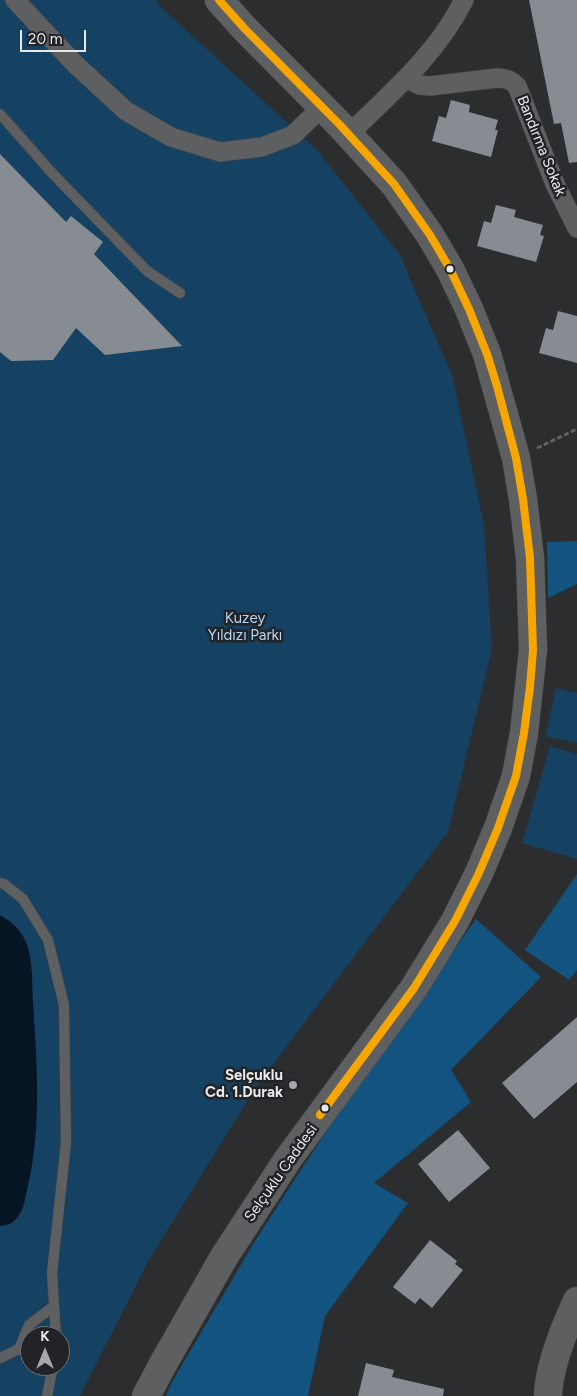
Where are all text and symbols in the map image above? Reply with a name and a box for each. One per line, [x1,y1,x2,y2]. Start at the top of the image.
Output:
scale bar [22,20,89,52]
text: 20 m [28,30,62,48]
street label: Bandırma Sokak [513,93,569,199]
unlabelled marker [445,264,455,274]
park label: Kuzey Yıldızı Parkı [208,610,282,645]
place label: Selçuklu Cd. 1.Durak [205,1067,283,1102]
marker: Selçuklu Cd. 1.Durak [287,1079,299,1091]
unlabelled marker [320,1103,330,1113]
street label: Selçuklu Caddesi [241,1121,321,1225]
north arrow [20,1326,70,1376]
text: K [40,1328,50,1345]

